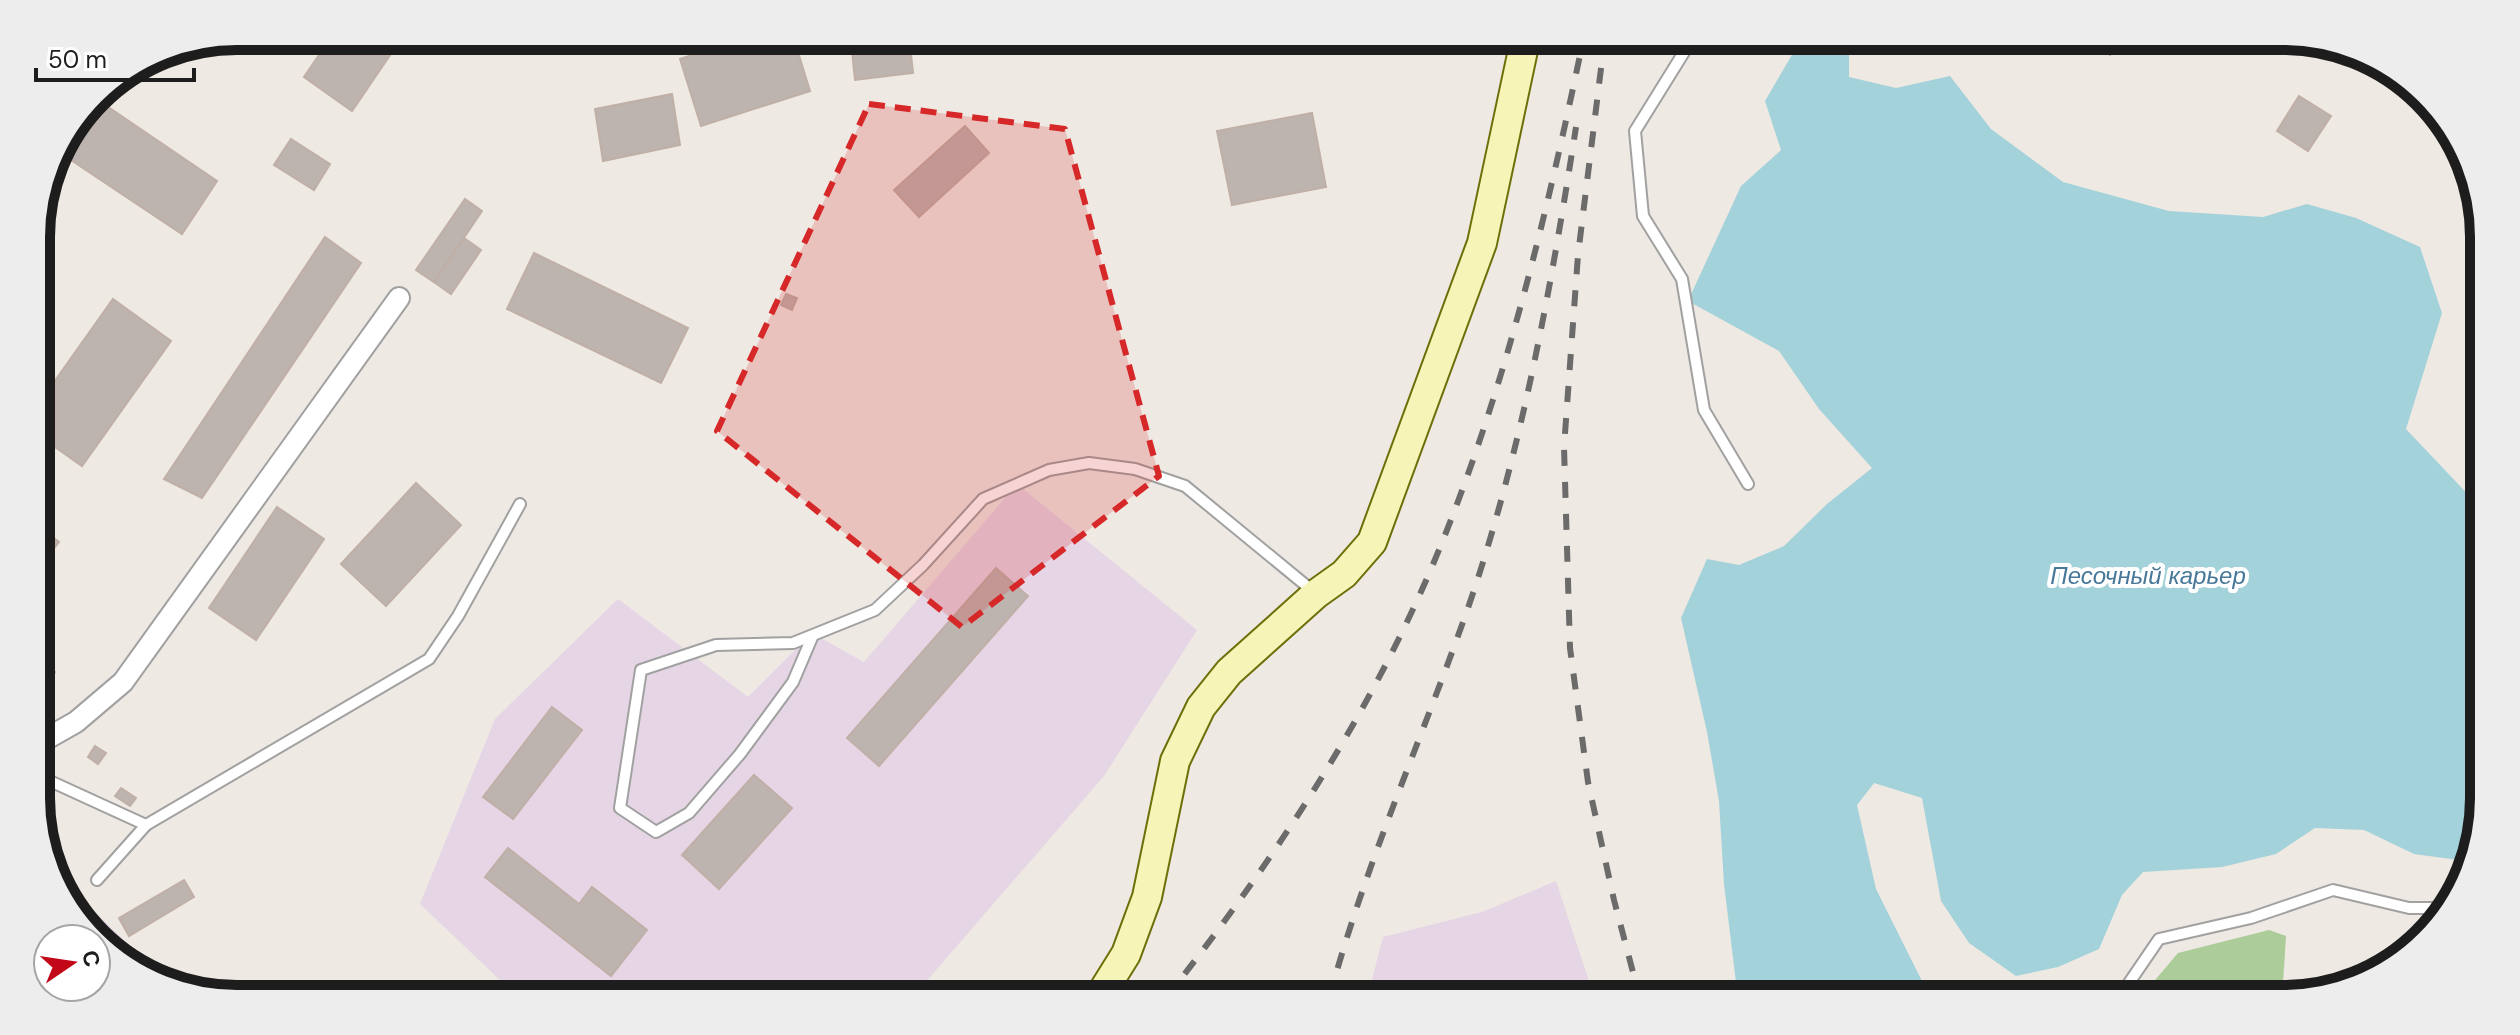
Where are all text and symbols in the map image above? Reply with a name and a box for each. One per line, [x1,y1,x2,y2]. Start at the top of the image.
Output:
scale bar [36,32,194,82]
text: 50 m [48,44,107,75]
water label: Песочный карьер [2050,560,2246,591]
north arrow [32,923,112,1003]
text: С [75,948,107,970]

